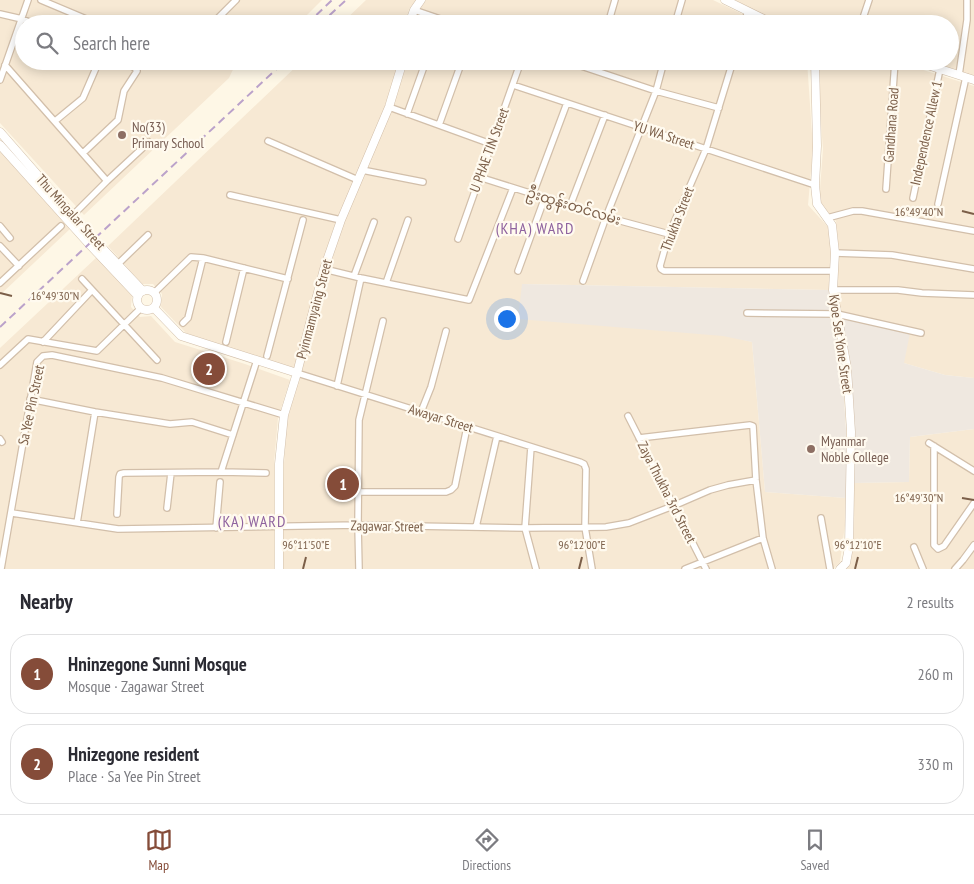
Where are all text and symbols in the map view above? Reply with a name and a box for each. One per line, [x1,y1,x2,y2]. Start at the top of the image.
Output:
search box [15,15,959,70]
icon: search [33,29,61,57]
text: Search here [73,31,150,55]
street label: Independence Allew 1 [906,79,946,187]
street label: Gandhana Road [879,87,903,163]
street label: U PHAE TIN Street [465,105,513,195]
street label: YU WA Street [631,117,697,153]
place label: No(33) Primary School [132,118,204,152]
marker: No(33) Primary School [116,129,128,141]
street label: Thu Mingalar Street [32,170,110,254]
street label: ဦးထွန်းတင်လမ်း [524,182,624,232]
street label: Thukha Street [656,184,698,254]
text: 16°49'40"N [895,204,943,219]
district label: (KHA) WARD [496,218,574,238]
street label: Pyinmamyaing Street [292,257,336,361]
text: 16°49'30"N [31,288,79,303]
street label: Kyoe Set Yone Street [825,293,857,395]
your location [494,306,520,332]
pin: 2 [193,350,225,388]
street label: Sa Yee Pin Street [14,363,48,447]
street label: Awayar Street [406,400,476,436]
place label: Myanmar Noble College [821,432,889,466]
street label: Zaya Thukha 3rd Street [634,438,700,546]
marker: Myanmar Noble College [805,443,817,455]
pin: 1 [327,465,359,503]
text: 16°49'30"N [895,490,943,505]
district label: (KA) WARD [218,511,286,531]
street label: Zagawar Street [350,516,424,536]
text: 96°11'50"E [282,537,330,552]
text: 96°12'00"E [558,537,606,552]
text: 96°12'10"E [834,537,882,552]
text: Nearby [20,588,73,615]
text: 2 results [907,592,954,612]
text: Hninzegone Sunni Mosque [68,652,247,676]
text: 1 [33,664,41,684]
text: 260 m [918,664,953,684]
text: Mosque · Zagawar Street [68,676,204,696]
text: Hnizegone resident [68,742,199,766]
text: 2 [33,754,41,774]
text: 330 m [918,754,953,774]
text: Place · Sa Yee Pin Street [68,766,201,786]
tab: Map [145,826,173,874]
tab: Directions [462,826,511,874]
tab: Saved [800,826,829,874]

